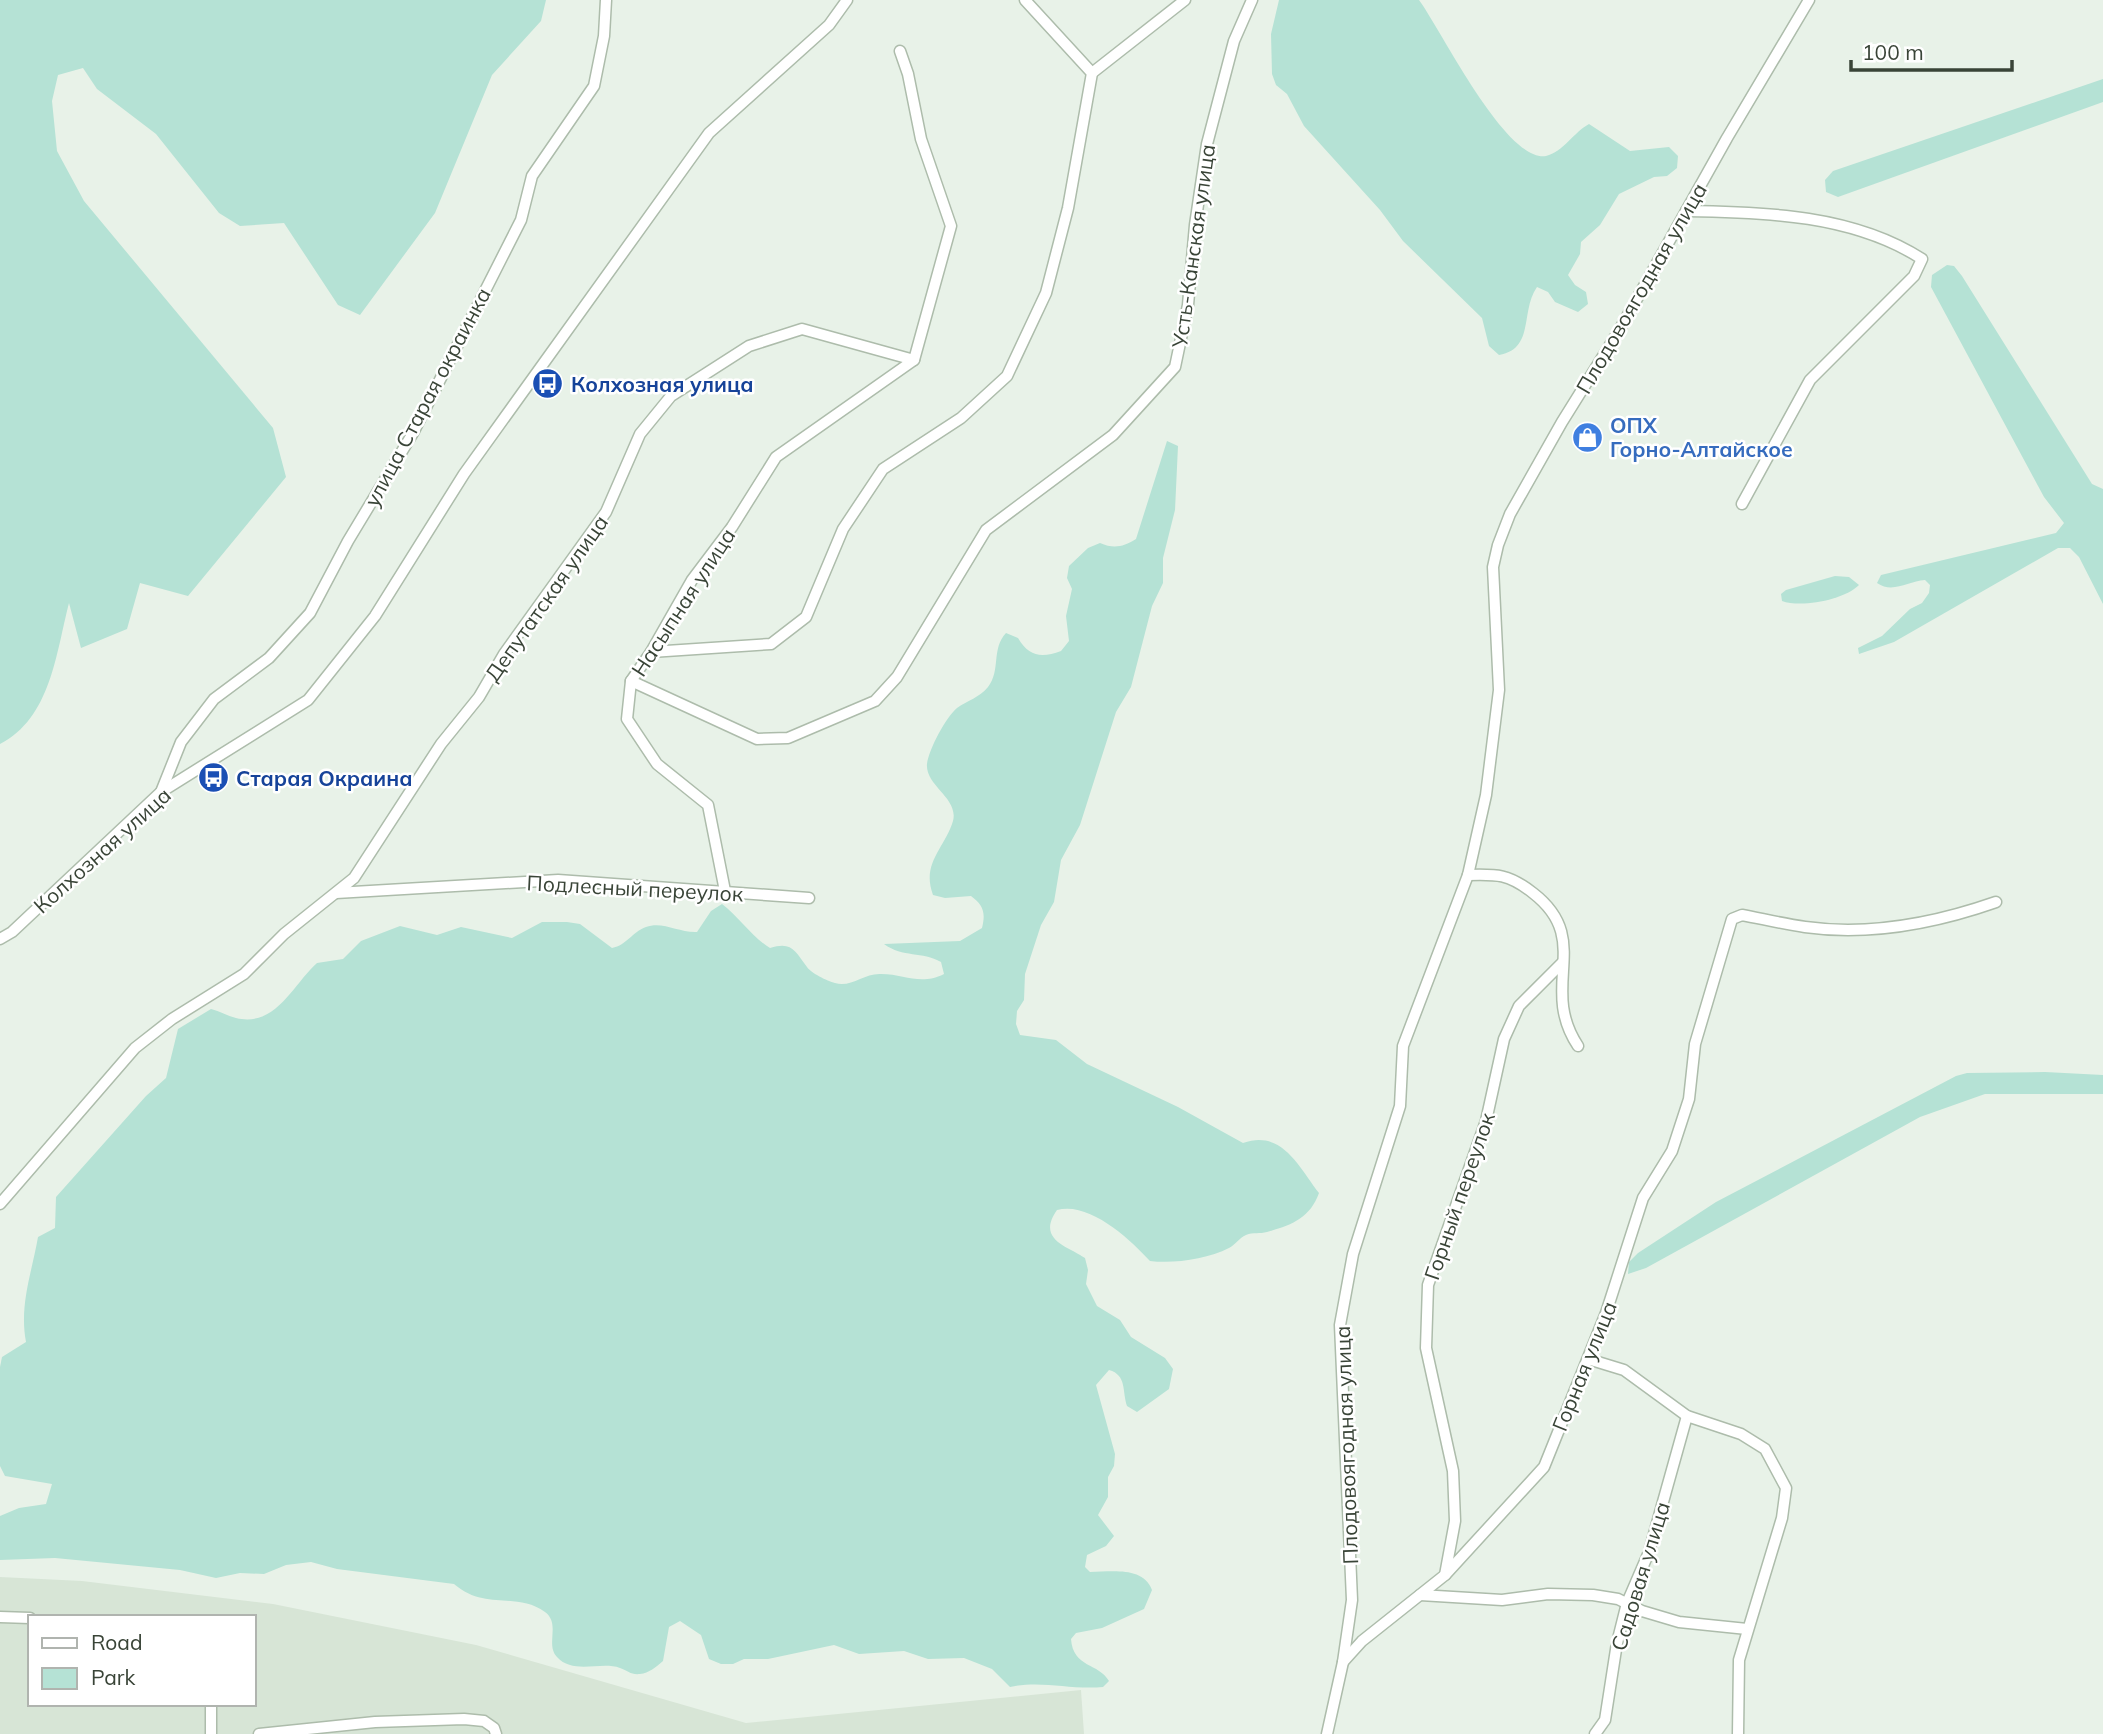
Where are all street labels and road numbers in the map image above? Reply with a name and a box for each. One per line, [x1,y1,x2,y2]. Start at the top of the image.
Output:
street label: Усть-Канская улица [1166,143,1220,350]
street label: Плодовоягодная улица [1570,178,1712,398]
street label: улица Старая окраинка [358,283,496,511]
street label: Депутатская улица [479,510,613,686]
street label: Насыпная улица [625,523,741,681]
street label: Колхозная улица [28,782,176,918]
street label: Подлесный переулок [526,869,745,907]
street label: Горный переулок [1418,1108,1500,1283]
street label: Горная улица [1546,1297,1622,1435]
street label: Плодовоягодная улица [1329,1325,1363,1565]
street label: Садовая улица [1605,1498,1675,1654]

